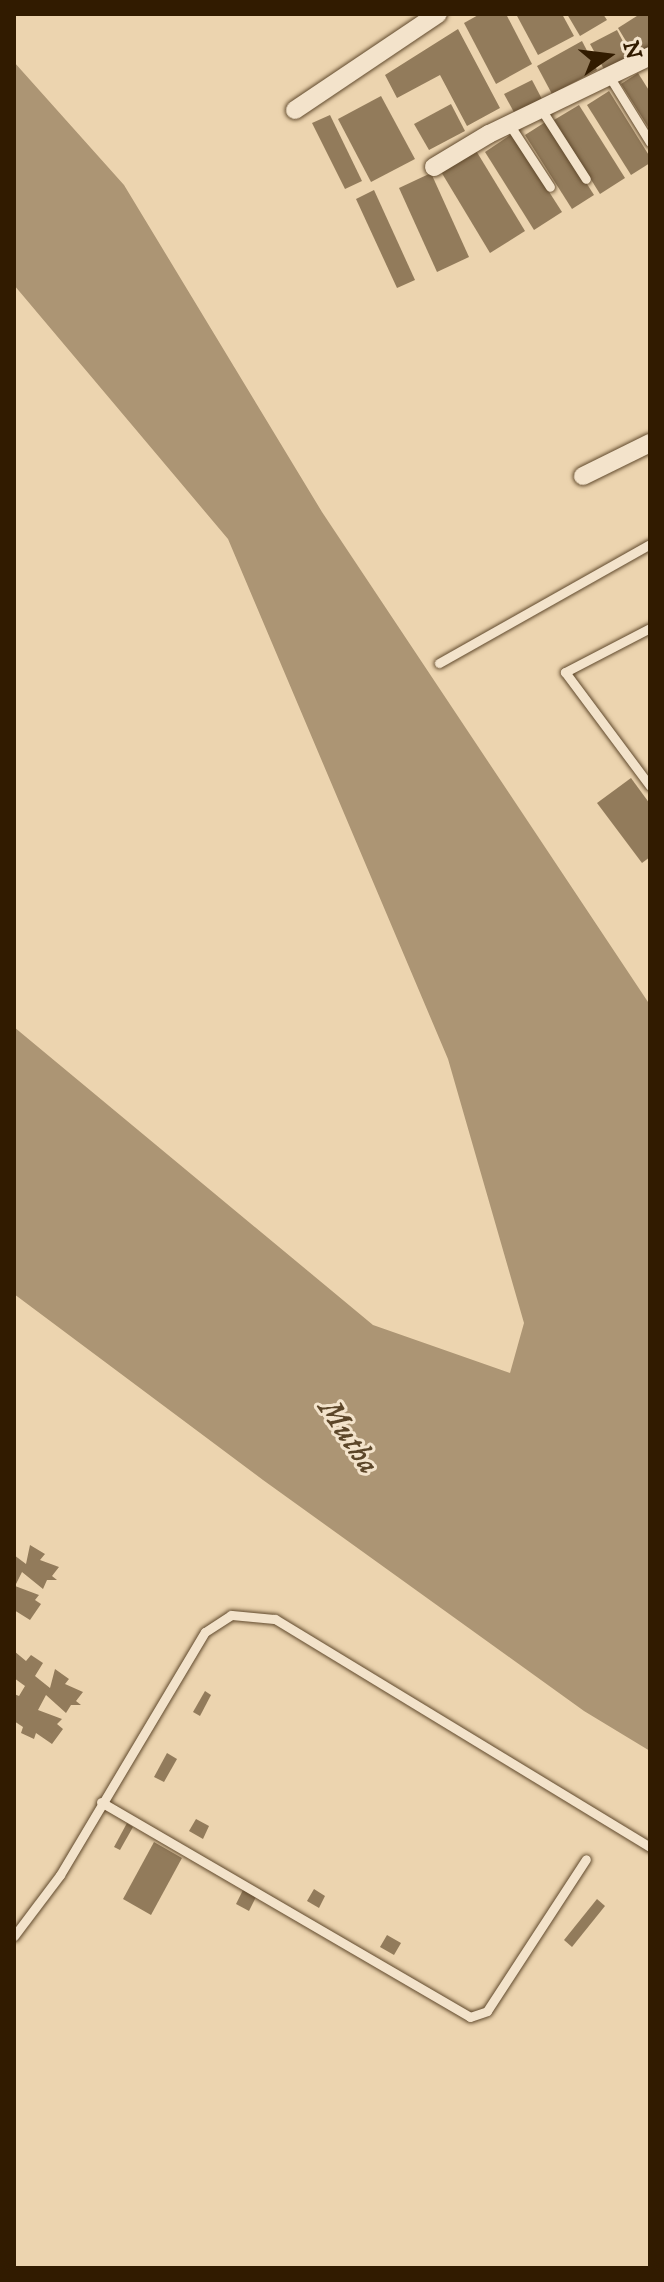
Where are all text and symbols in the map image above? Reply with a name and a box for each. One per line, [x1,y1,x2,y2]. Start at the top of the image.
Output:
north arrow [568,16,648,96]
text: N [616,38,647,62]
water label: Mutha [309,1392,387,1482]

